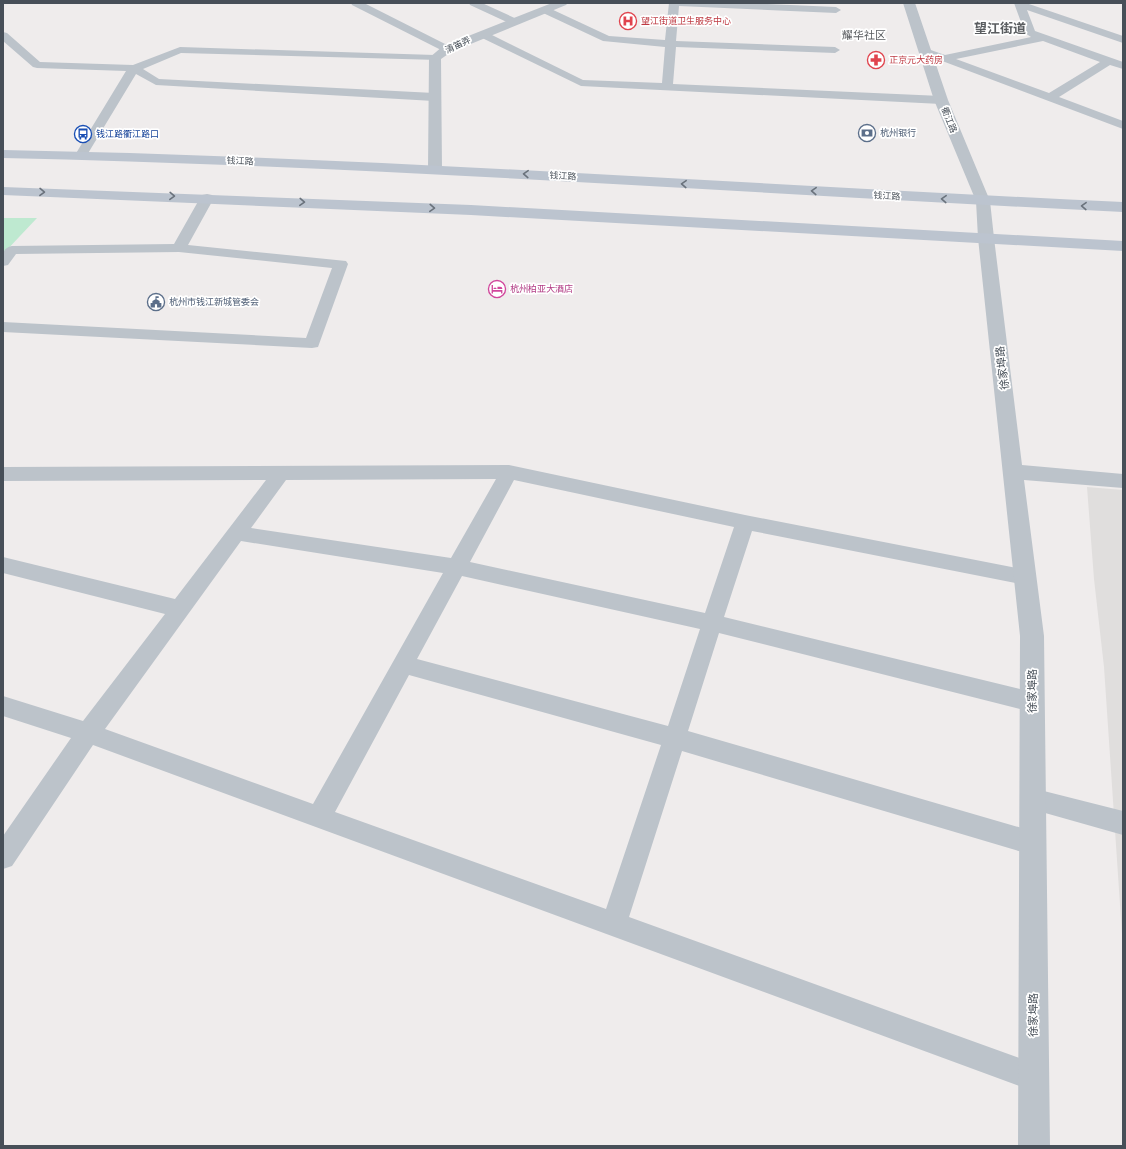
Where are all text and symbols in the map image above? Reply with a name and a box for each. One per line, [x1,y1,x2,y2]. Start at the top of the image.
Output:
hospital icon: 望江街道卫生服务中心 [618,11,638,31]
place label: 望江街道卫生服务中心 [641,15,731,26]
district label: 望江街道 [974,20,1026,36]
district label: 耀华社区 [842,28,886,41]
street label: 清笛弄 [443,34,472,55]
pharmacy icon: 正京元大药房 [866,50,886,70]
place label: 正京元大药房 [889,54,943,65]
street label: 衢江路 [939,105,960,134]
bank icon: 杭州银行 [857,123,877,143]
bus stop icon: 钱江路衢江路口 [73,124,93,144]
place label: 杭州银行 [880,127,916,138]
place label: 钱江路衢江路口 [96,128,159,139]
street label: 钱江路 [226,155,254,166]
street label: 钱江路 [549,169,577,182]
one-way arrow [523,170,529,179]
one-way arrow [681,179,687,188]
one-way arrow [811,187,817,196]
one-way arrow [39,188,45,196]
street label: 钱江路 [873,189,901,202]
one-way arrow [169,192,175,201]
one-way arrow [941,195,947,203]
one-way arrow [299,198,305,206]
one-way arrow [1081,201,1087,210]
one-way arrow [429,204,435,212]
hotel icon: 杭州柏亚大酒店 [487,279,507,299]
place label: 杭州柏亚大酒店 [510,283,573,294]
public building icon: 杭州市钱江新城管委会 [146,292,166,312]
place label: 杭州市钱江新城管委会 [169,296,259,307]
street label: 徐家埠路 [992,345,1011,391]
street label: 徐家埠路 [1025,669,1038,713]
street label: 徐家埠路 [1026,993,1039,1037]

